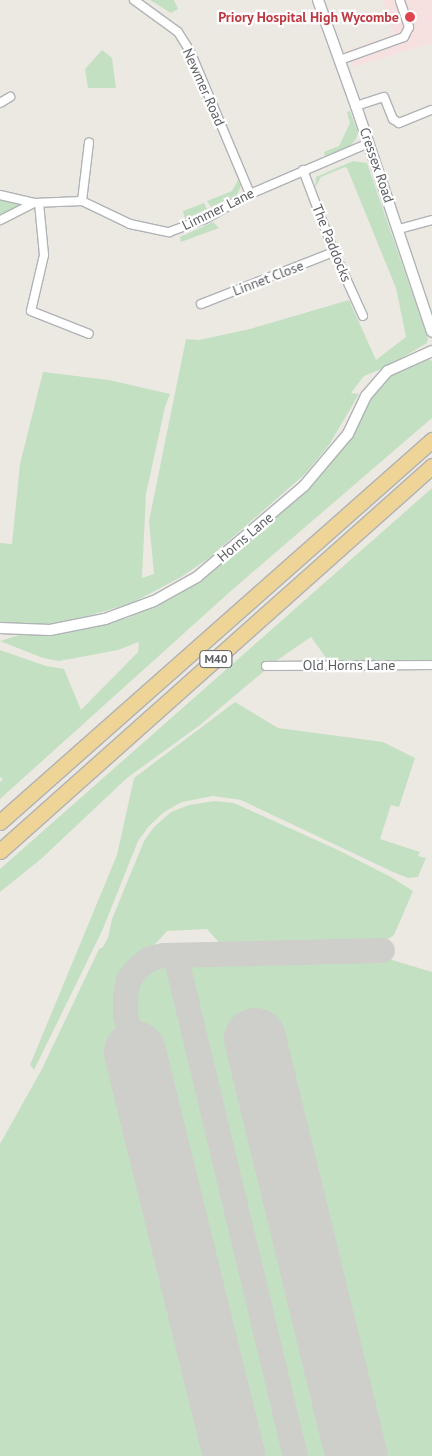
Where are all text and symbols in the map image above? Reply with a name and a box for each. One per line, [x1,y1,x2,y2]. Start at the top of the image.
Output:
place label: Priory Hospital High Wycombe [217,9,399,25]
marker: Priory Hospital High Wycombe [403,10,417,24]
street label: Newmer Road [179,46,229,128]
street label: Cressex Road [356,125,398,205]
street label: Limmer Lane [179,184,257,234]
street label: The Paddocks [309,202,355,284]
street label: Linnet Close [230,257,306,299]
street label: Horns Lane [214,509,276,565]
road number: M40 [198,650,234,669]
street label: Old Horns Lane [303,657,395,673]

